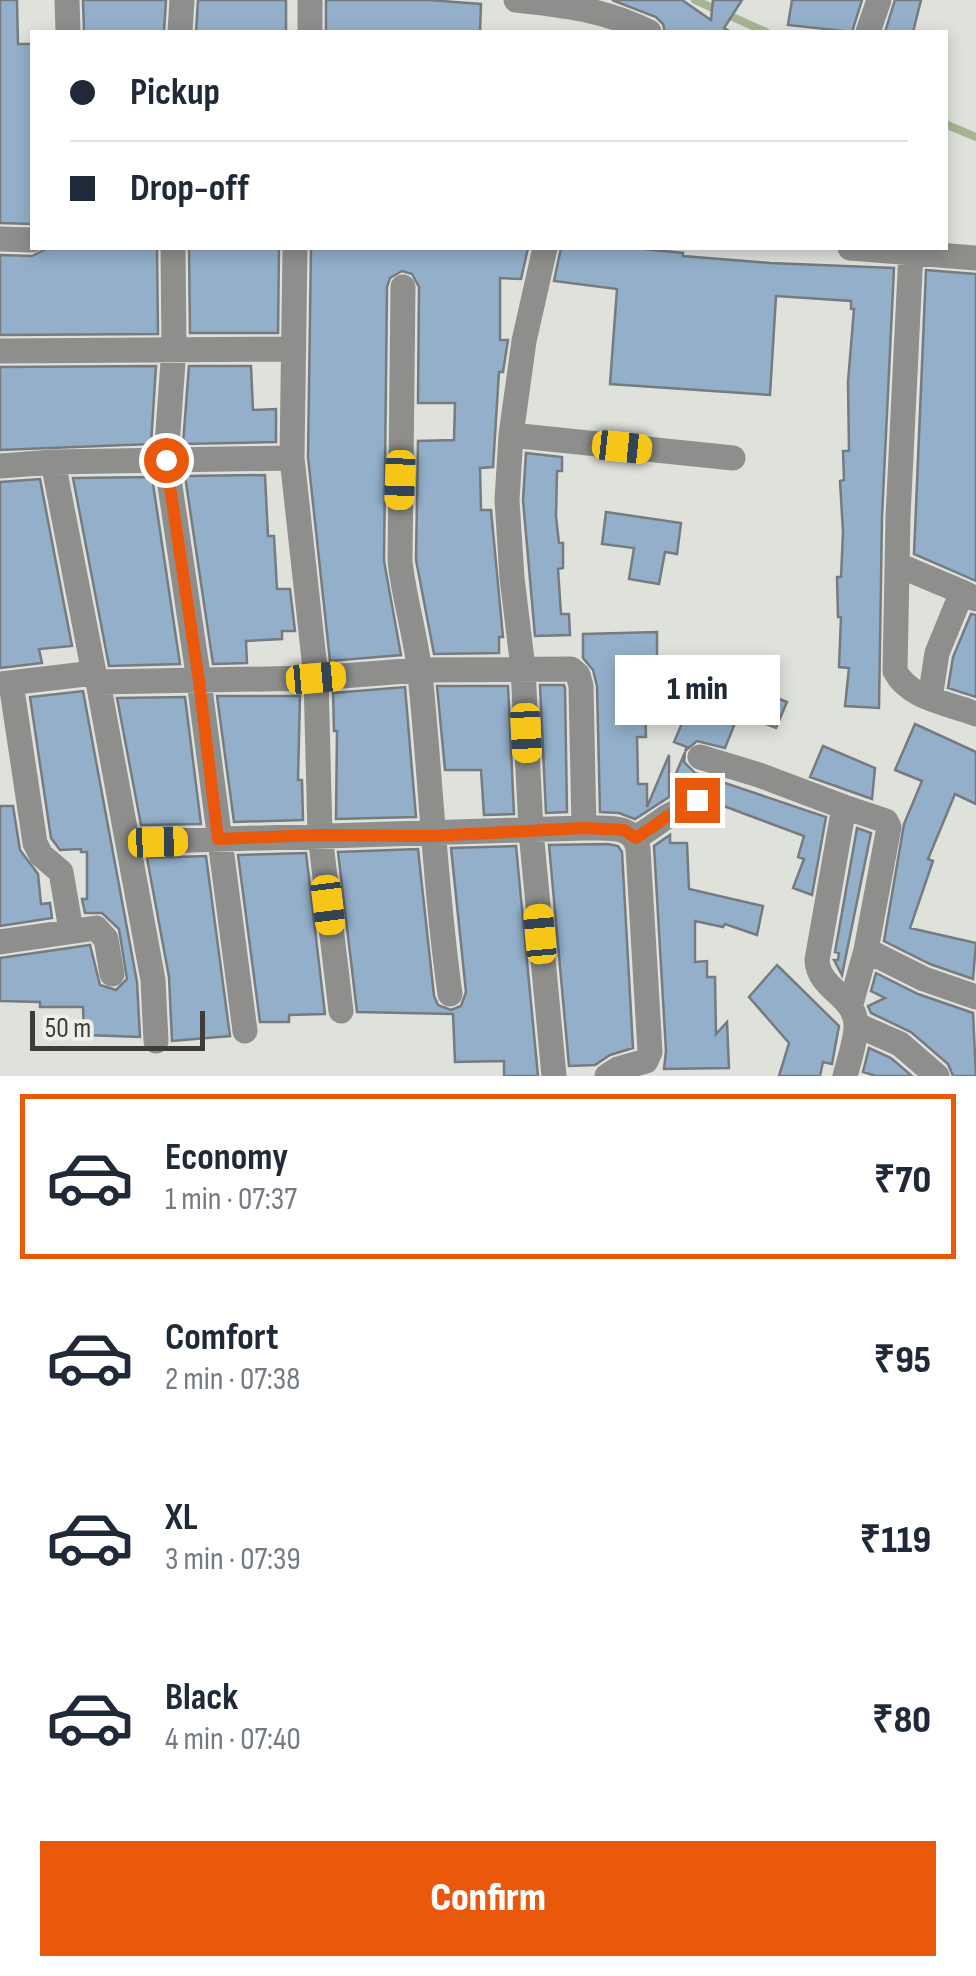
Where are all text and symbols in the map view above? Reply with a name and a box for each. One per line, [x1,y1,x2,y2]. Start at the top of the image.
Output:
text: Pickup [130,70,220,115]
text: Drop-off [130,166,249,211]
car [591,429,653,465]
route start [144,438,189,483]
car [384,449,416,511]
callout: 1 min [614,655,780,725]
car [285,660,347,696]
text: 1 min [667,670,728,709]
car [509,702,543,764]
route end [675,778,720,823]
car [127,826,189,858]
car [309,873,347,937]
car [522,903,558,965]
scale bar [30,1006,205,1050]
text: 50 m [45,1012,91,1045]
icon: car [45,1132,135,1222]
text: Economy [165,1135,288,1180]
text: ₹70 [874,1158,931,1203]
text: 1 min · 07:37 [165,1180,297,1219]
icon: car [45,1312,135,1402]
text: Comfort [165,1315,279,1360]
text: ₹95 [873,1338,931,1383]
text: 2 min · 07:38 [165,1360,300,1399]
icon: car [45,1492,135,1582]
text: XL [165,1495,198,1540]
text: ₹119 [860,1518,931,1563]
text: 3 min · 07:39 [165,1540,301,1579]
icon: car [45,1672,135,1762]
text: Black [165,1675,238,1720]
text: ₹80 [872,1698,931,1743]
text: 4 min · 07:40 [165,1720,301,1759]
button: Confirm [40,1841,936,1956]

